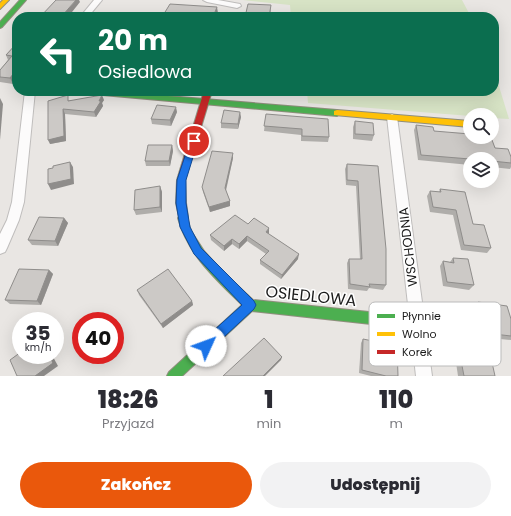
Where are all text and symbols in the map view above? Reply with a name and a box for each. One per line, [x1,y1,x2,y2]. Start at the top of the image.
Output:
text: 20 m [98,21,168,60]
icon: left [32,28,84,80]
text: Osiedlowa [98,59,192,84]
map controls [463,108,499,188]
button: search [463,108,499,144]
pin [177,124,211,158]
icon: arrive [183,130,205,152]
button: layers [463,152,499,188]
street label: WSCHODNIA [394,206,422,288]
street label: OSIEDLOWA [264,280,358,312]
legend [369,302,501,366]
text: Płynnie [402,308,441,324]
speed limit sign: 40 [72,312,124,364]
text: 35 [25,319,51,347]
position arrow [185,325,227,367]
text: Wolno [402,326,437,342]
text: km/h [25,340,51,355]
text: Korek [402,344,433,360]
text: 18:26 [98,383,159,416]
text: 1 [264,383,274,416]
text: 110 [379,383,413,416]
text: Przyjazd [102,414,154,433]
text: min [256,414,281,433]
text: m [389,414,403,433]
button: Zakończ [20,462,252,508]
button: Udostępnij [260,462,491,508]

